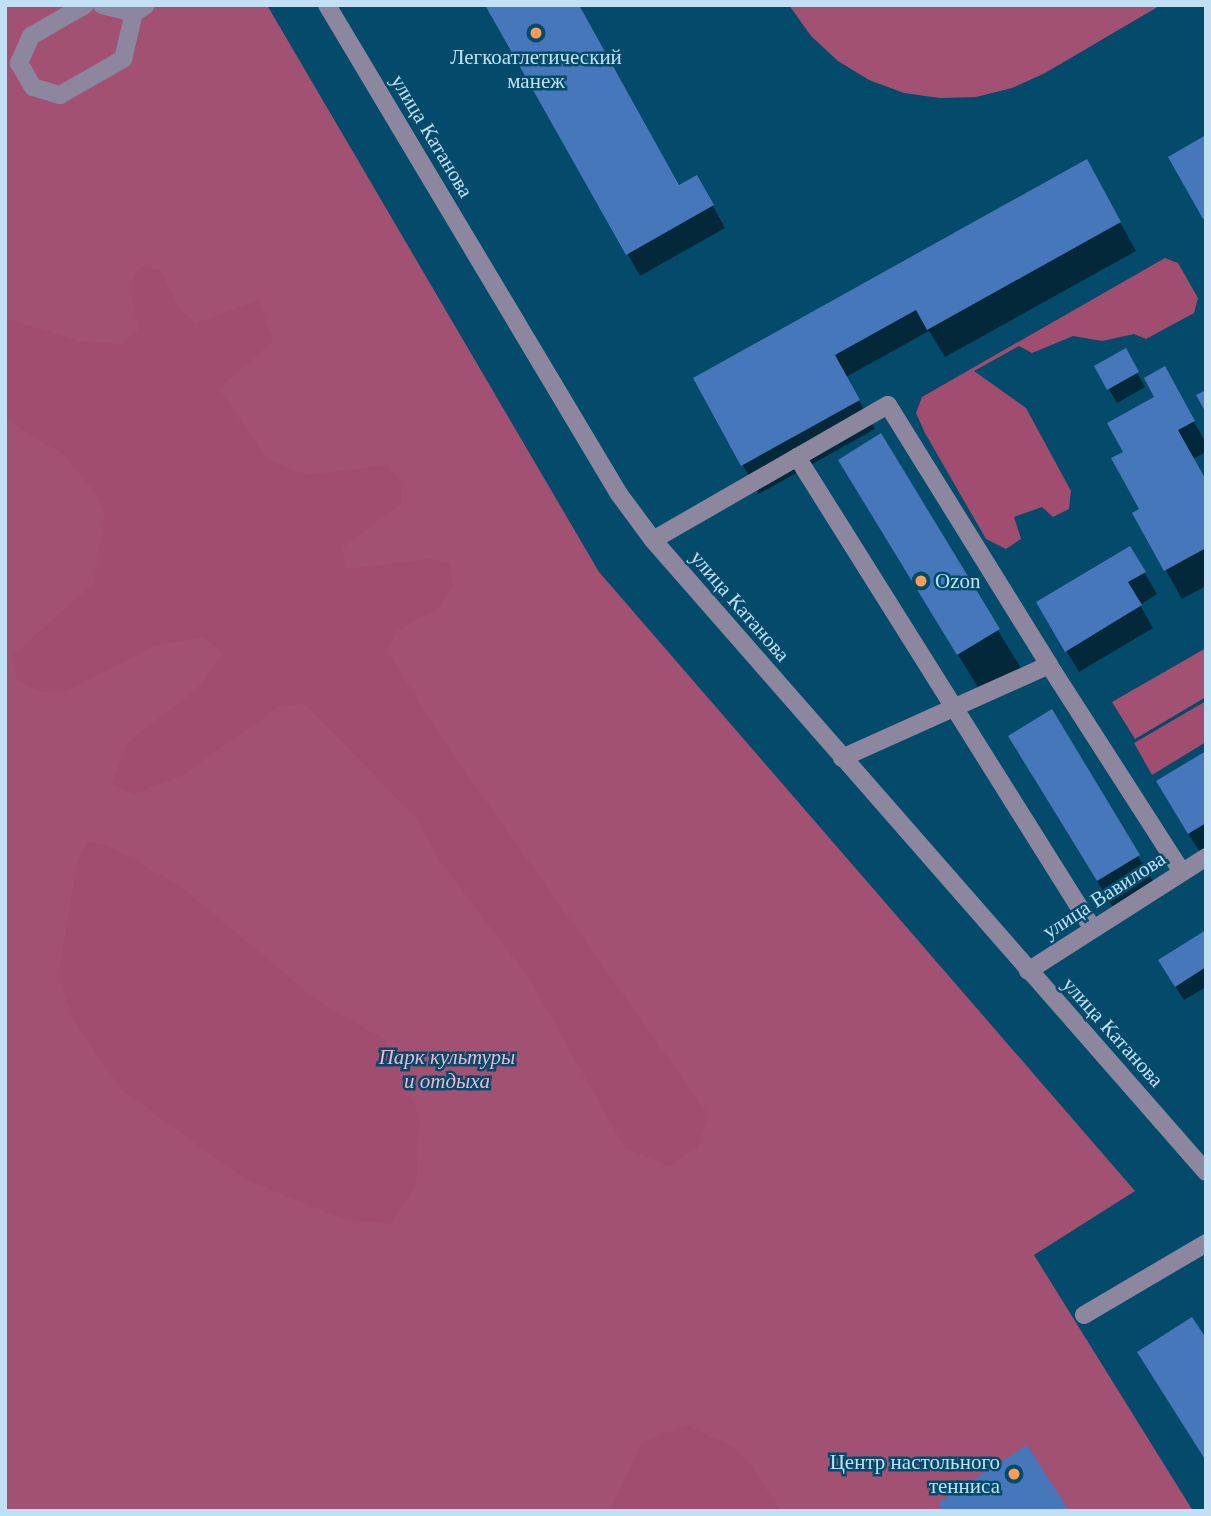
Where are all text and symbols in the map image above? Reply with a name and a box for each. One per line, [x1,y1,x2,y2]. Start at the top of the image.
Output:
marker: Легкоатлетический манеж [528,25,544,41]
place label: Легкоатлетический манеж [450,44,622,94]
street label: улица Катанова [385,70,479,202]
street label: улица Катанова [685,545,795,667]
place label: Ozon [935,568,980,594]
marker: Ozon [913,573,929,589]
street label: улица Вавилова [1038,846,1170,944]
street label: улица Катанова [1057,972,1169,1092]
park label: Парк культуры и отдыха [379,1044,515,1094]
place label: Центр настольного тенниса [830,1449,1000,1499]
marker: Центр настольного тенниса [1006,1466,1022,1482]

